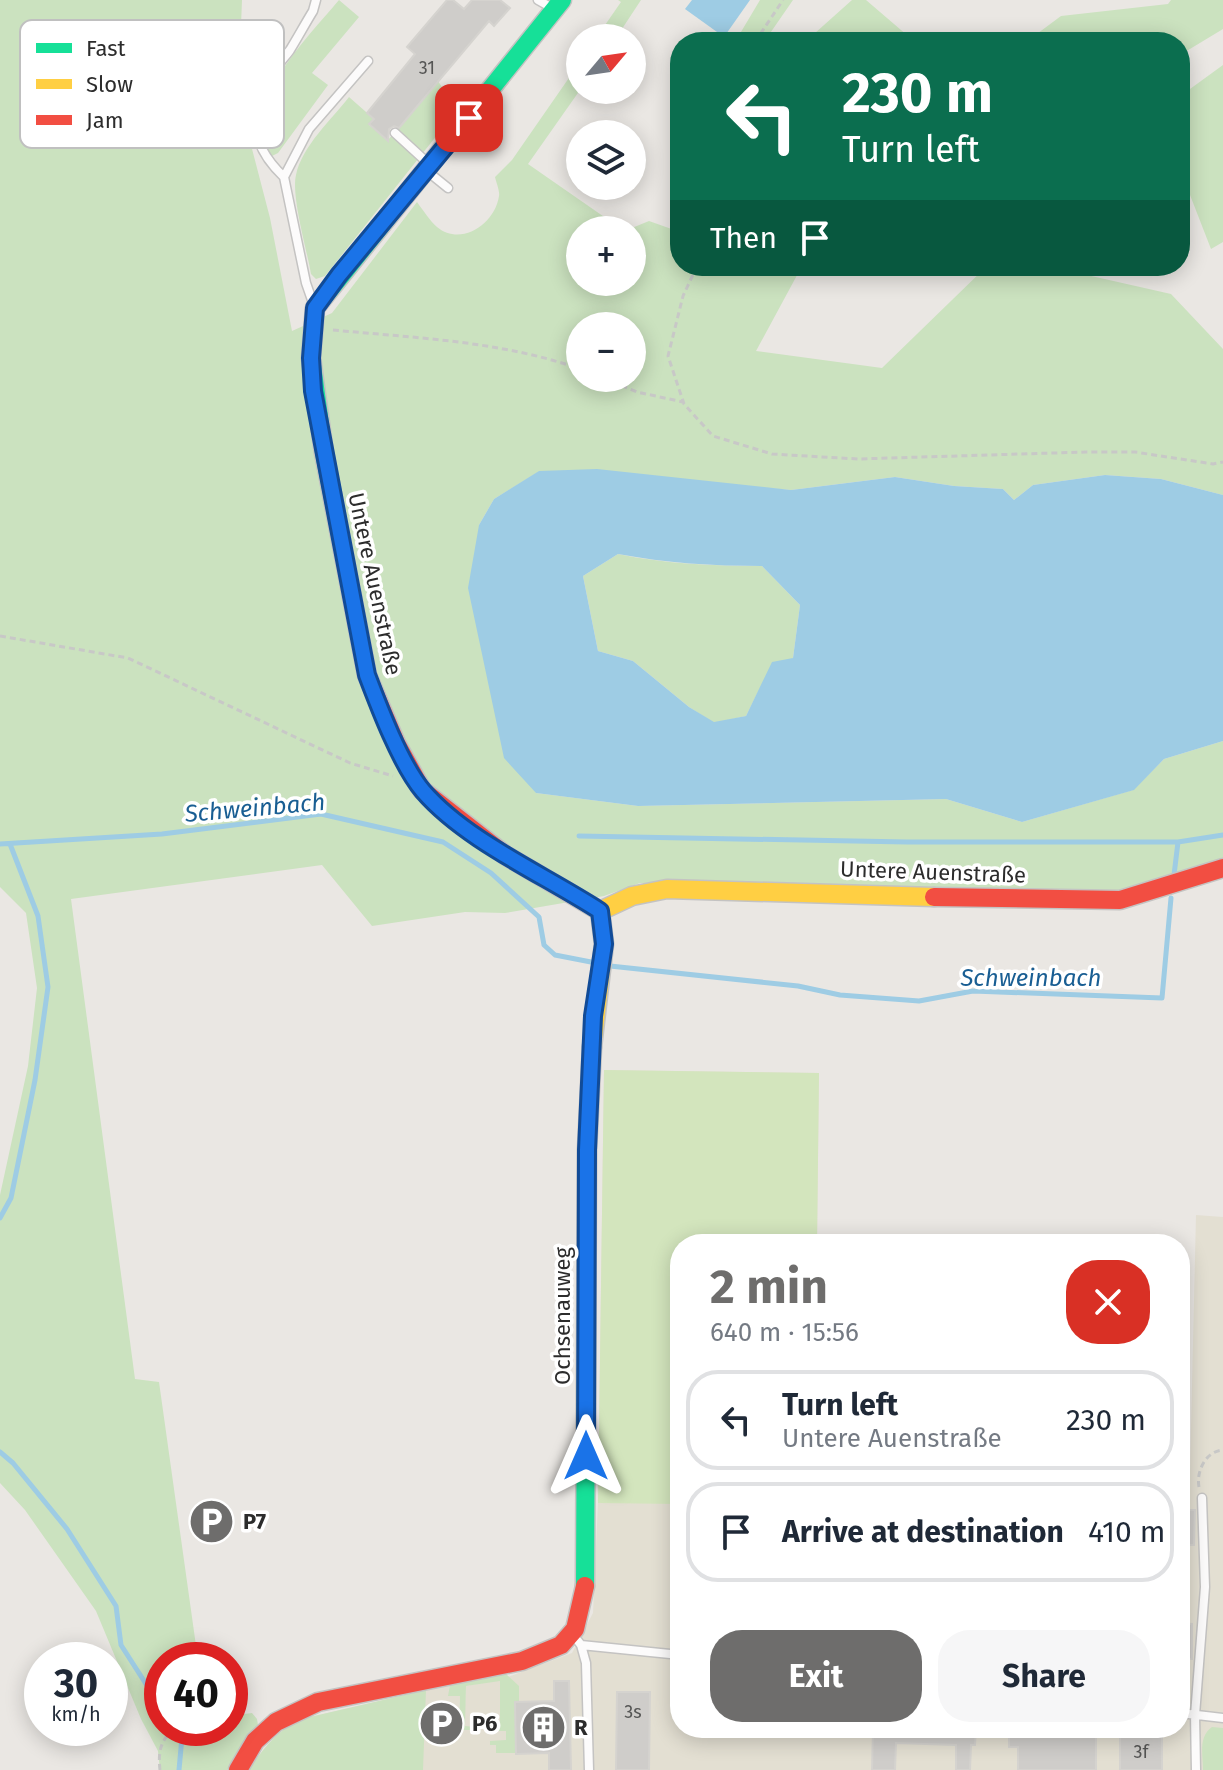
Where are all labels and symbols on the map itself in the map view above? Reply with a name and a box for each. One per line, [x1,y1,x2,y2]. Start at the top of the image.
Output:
legend [20,20,284,148]
north arrow [566,24,646,104]
text: Fast [86,35,126,62]
house number: 31 [419,57,435,79]
text: Slow [86,71,133,98]
pin [435,84,503,152]
text: Jam [86,107,124,134]
street label: Untere Auenstraße [342,490,408,678]
water label: Schweinbach [182,788,327,828]
street label: Untere Auenstraße [840,855,1026,889]
water label: Schweinbach [959,964,1102,992]
street label: Ochsenauweg [549,1247,576,1385]
position arrow [544,1414,628,1498]
parking icon: P7 [188,1497,236,1545]
place label: P7 [243,1508,266,1535]
speed limit sign: 40 [144,1642,248,1746]
parking icon: P6 [417,1699,465,1747]
house number: 3s [624,1701,642,1723]
building icon: R [519,1703,567,1751]
place label: P6 [472,1710,497,1737]
place label: R [574,1714,588,1741]
house number: 3f [1133,1741,1150,1763]

